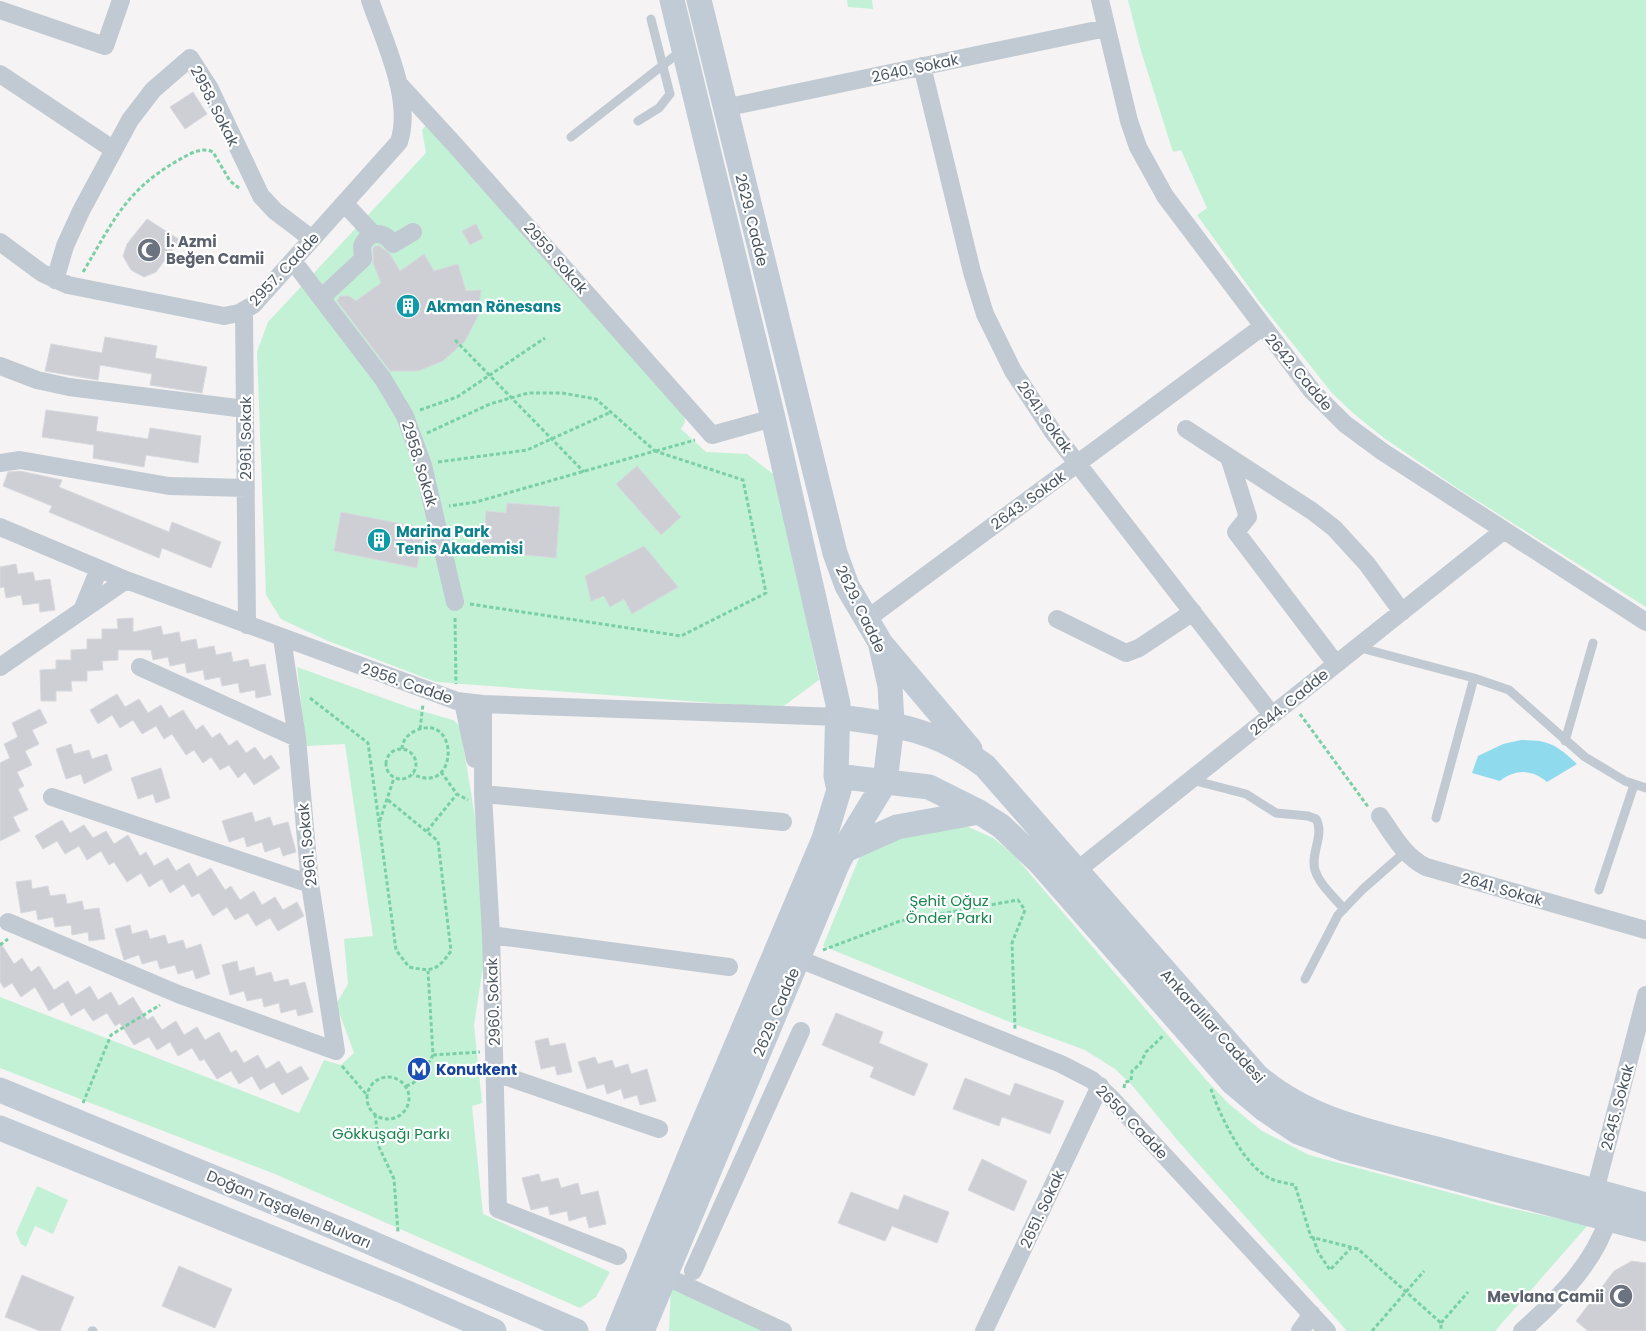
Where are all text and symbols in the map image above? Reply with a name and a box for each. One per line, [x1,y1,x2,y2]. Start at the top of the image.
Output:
street label: 2640. Sokak [870,49,961,87]
street label: 2958. Sokak [186,62,244,150]
street label: 2629. Cadde [730,172,774,268]
street label: 2959. Sokak [519,218,593,298]
street label: 2957. Cadde [244,227,324,311]
place label: İ. Azmi Beğen Camii [166,231,264,269]
mosque icon: İ. Azmi Beğen Camii [136,237,162,263]
building icon: Akman Rönesans [395,293,421,319]
place label: Akman Rönesans [426,296,561,317]
street label: 2642. Cadde [1261,329,1337,415]
street label: 2641. Sokak [1012,377,1078,457]
street label: 2961. Sokak [235,396,256,480]
street label: 2958. Sokak [397,419,443,509]
street label: 2643. Sokak [986,466,1070,534]
place label: Marina Park Tenis Akademisi [396,521,523,559]
building icon: Marina Park Tenis Akademisi [366,527,392,553]
street label: 2629. Cadde [831,562,891,656]
street label: 2956. Cadde [358,658,456,708]
street label: 2644. Cadde [1245,664,1333,740]
street label: 2961. Sokak [292,802,322,888]
street label: 2641. Sokak [1459,867,1545,911]
park label: Şehit Oğuz Önder Parkı [906,890,992,928]
street label: 2960. Sokak [481,957,505,1046]
street label: 2629. Cadde [748,964,804,1060]
street label: Ankaralılar Caddesi [1156,964,1270,1088]
metro station icon: Konutkent [406,1056,432,1082]
place label: Konutkent [436,1059,517,1080]
street label: 2645. Sokak [1595,1061,1639,1152]
street label: 2650. Cadde [1091,1080,1173,1164]
park label: Gökkuşağı Parkı [332,1123,450,1144]
street label: Doğan Taşdelen Bulvarı [204,1165,374,1253]
street label: 2651. Sokak [1015,1166,1069,1251]
mosque icon: Mevlana Camii [1608,1283,1634,1309]
place label: Mevlana Camii [1487,1286,1604,1307]

